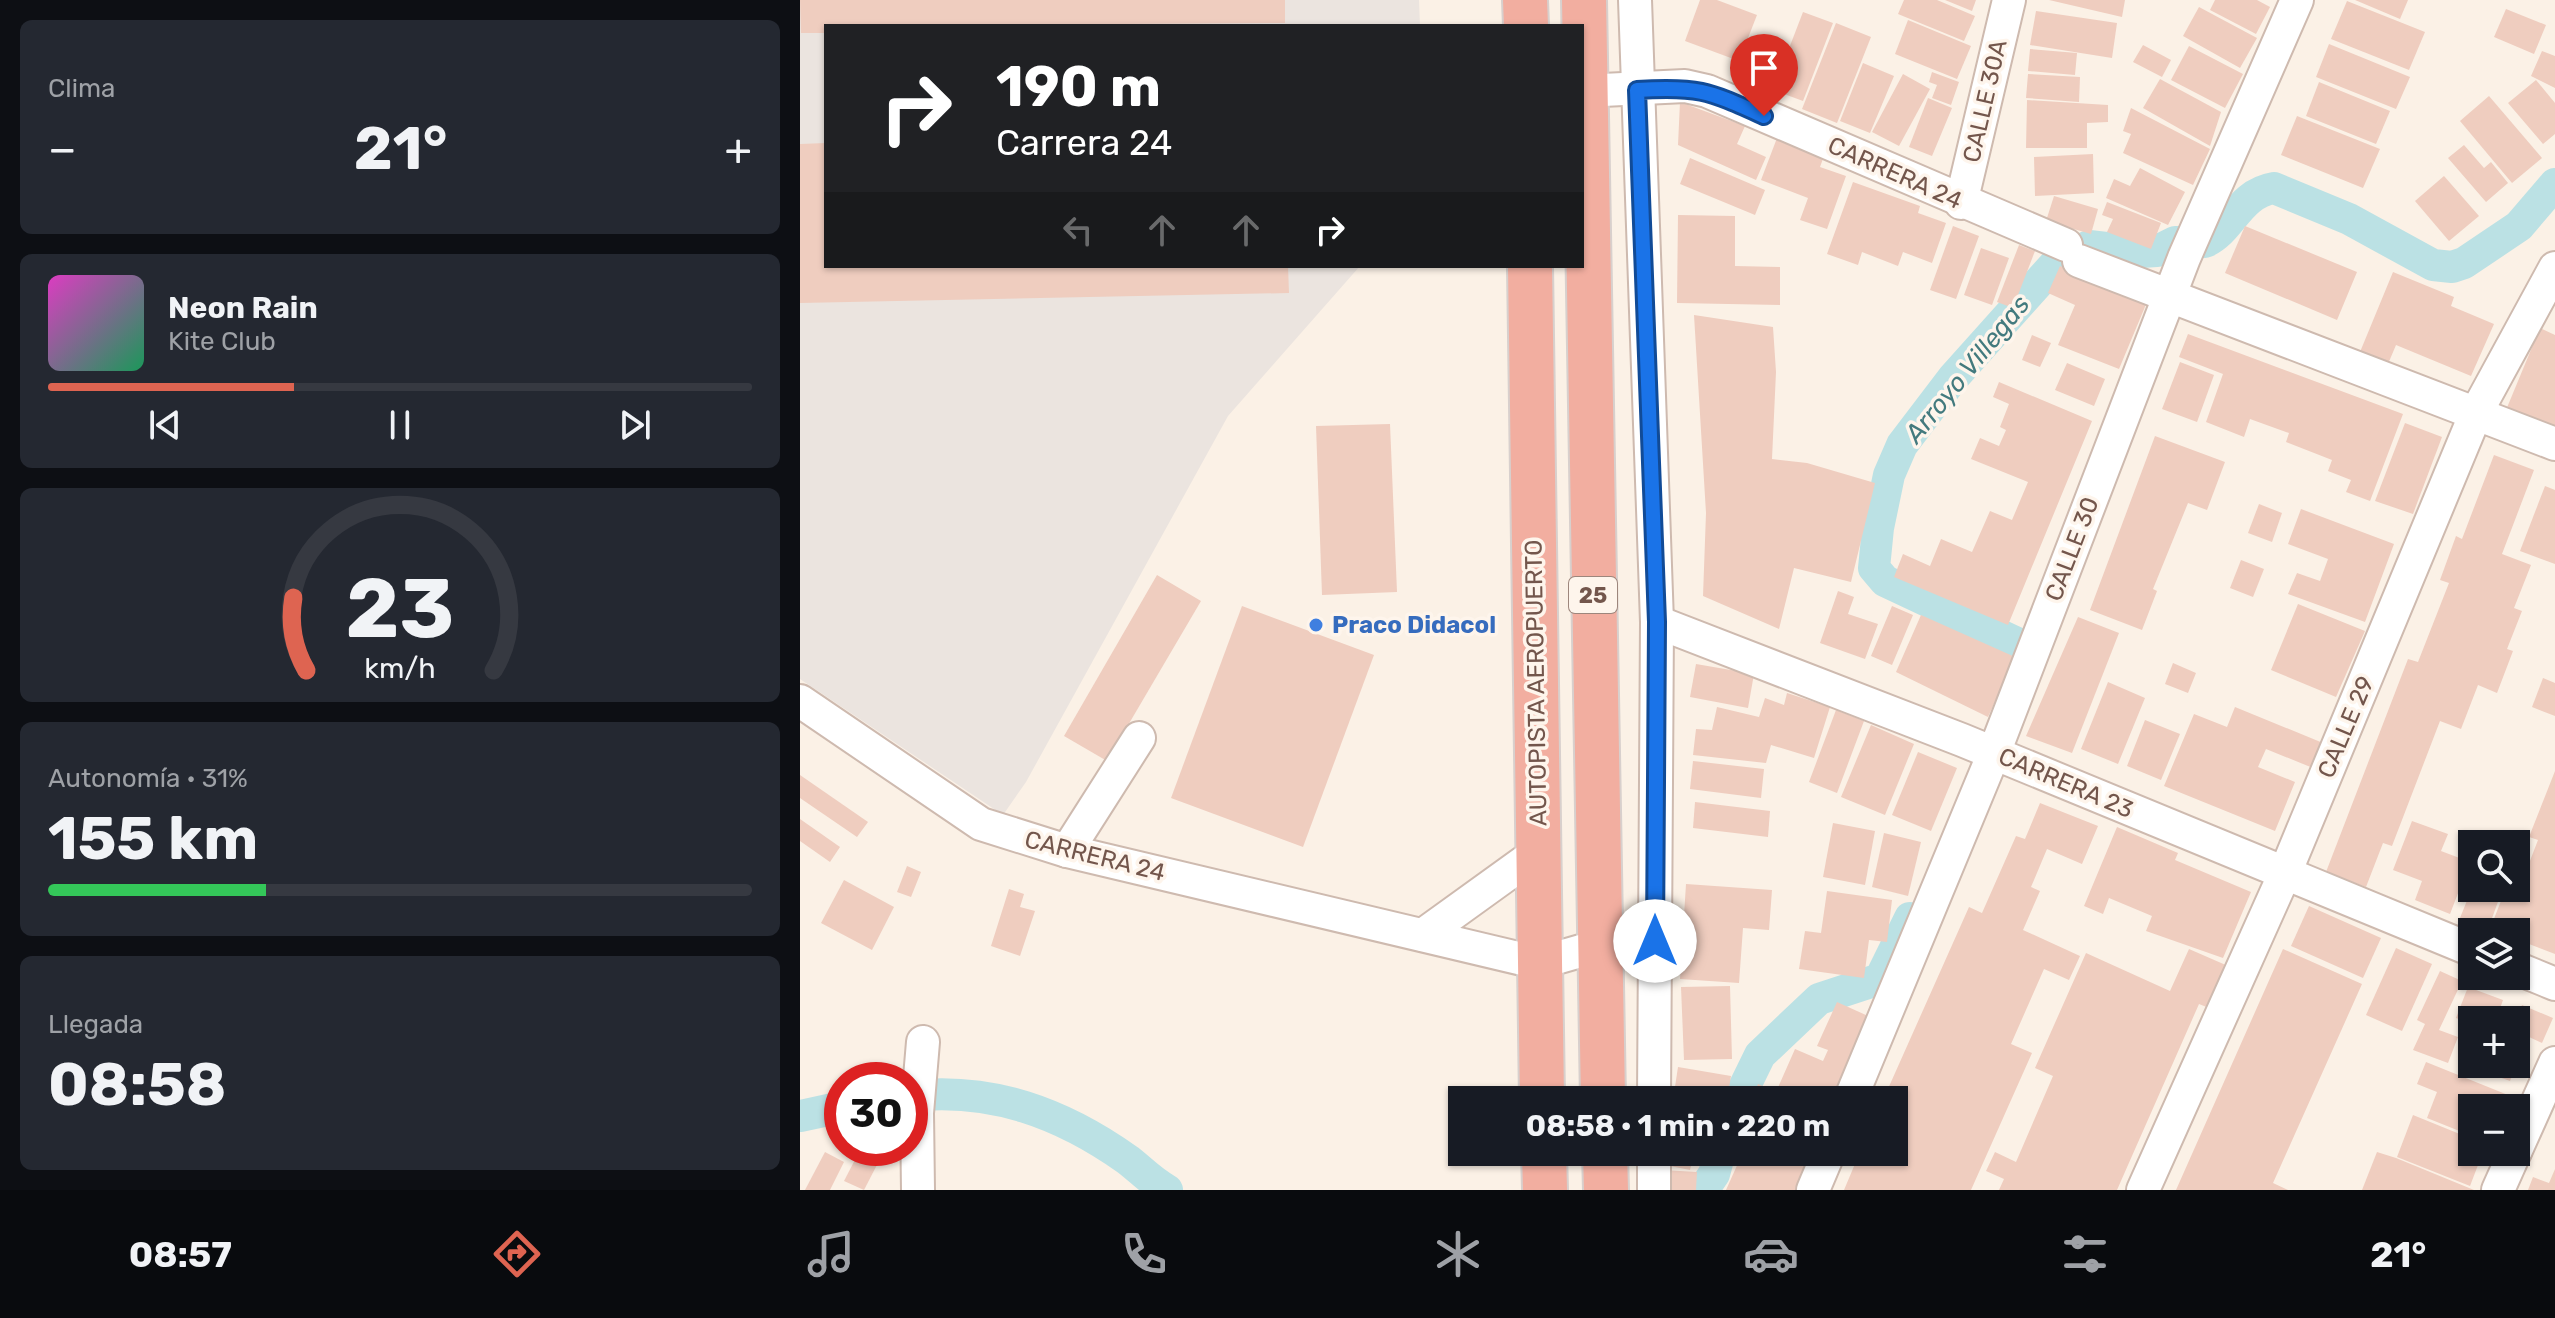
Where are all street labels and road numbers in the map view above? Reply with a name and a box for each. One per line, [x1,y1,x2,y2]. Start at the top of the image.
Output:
street label: CALLE 30A [1957,37,2013,165]
street label: CARRERA 24 [1824,131,1966,215]
street label: CALLE 30 [2039,493,2105,605]
street label: AUTOPISTA AEROPUERTO [1520,540,1552,826]
road number: 25 [1569,577,1617,613]
street label: CALLE 29 [2312,672,2380,782]
street label: CARRERA 23 [1995,742,2137,824]
street label: CARRERA 24 [1022,825,1168,887]

